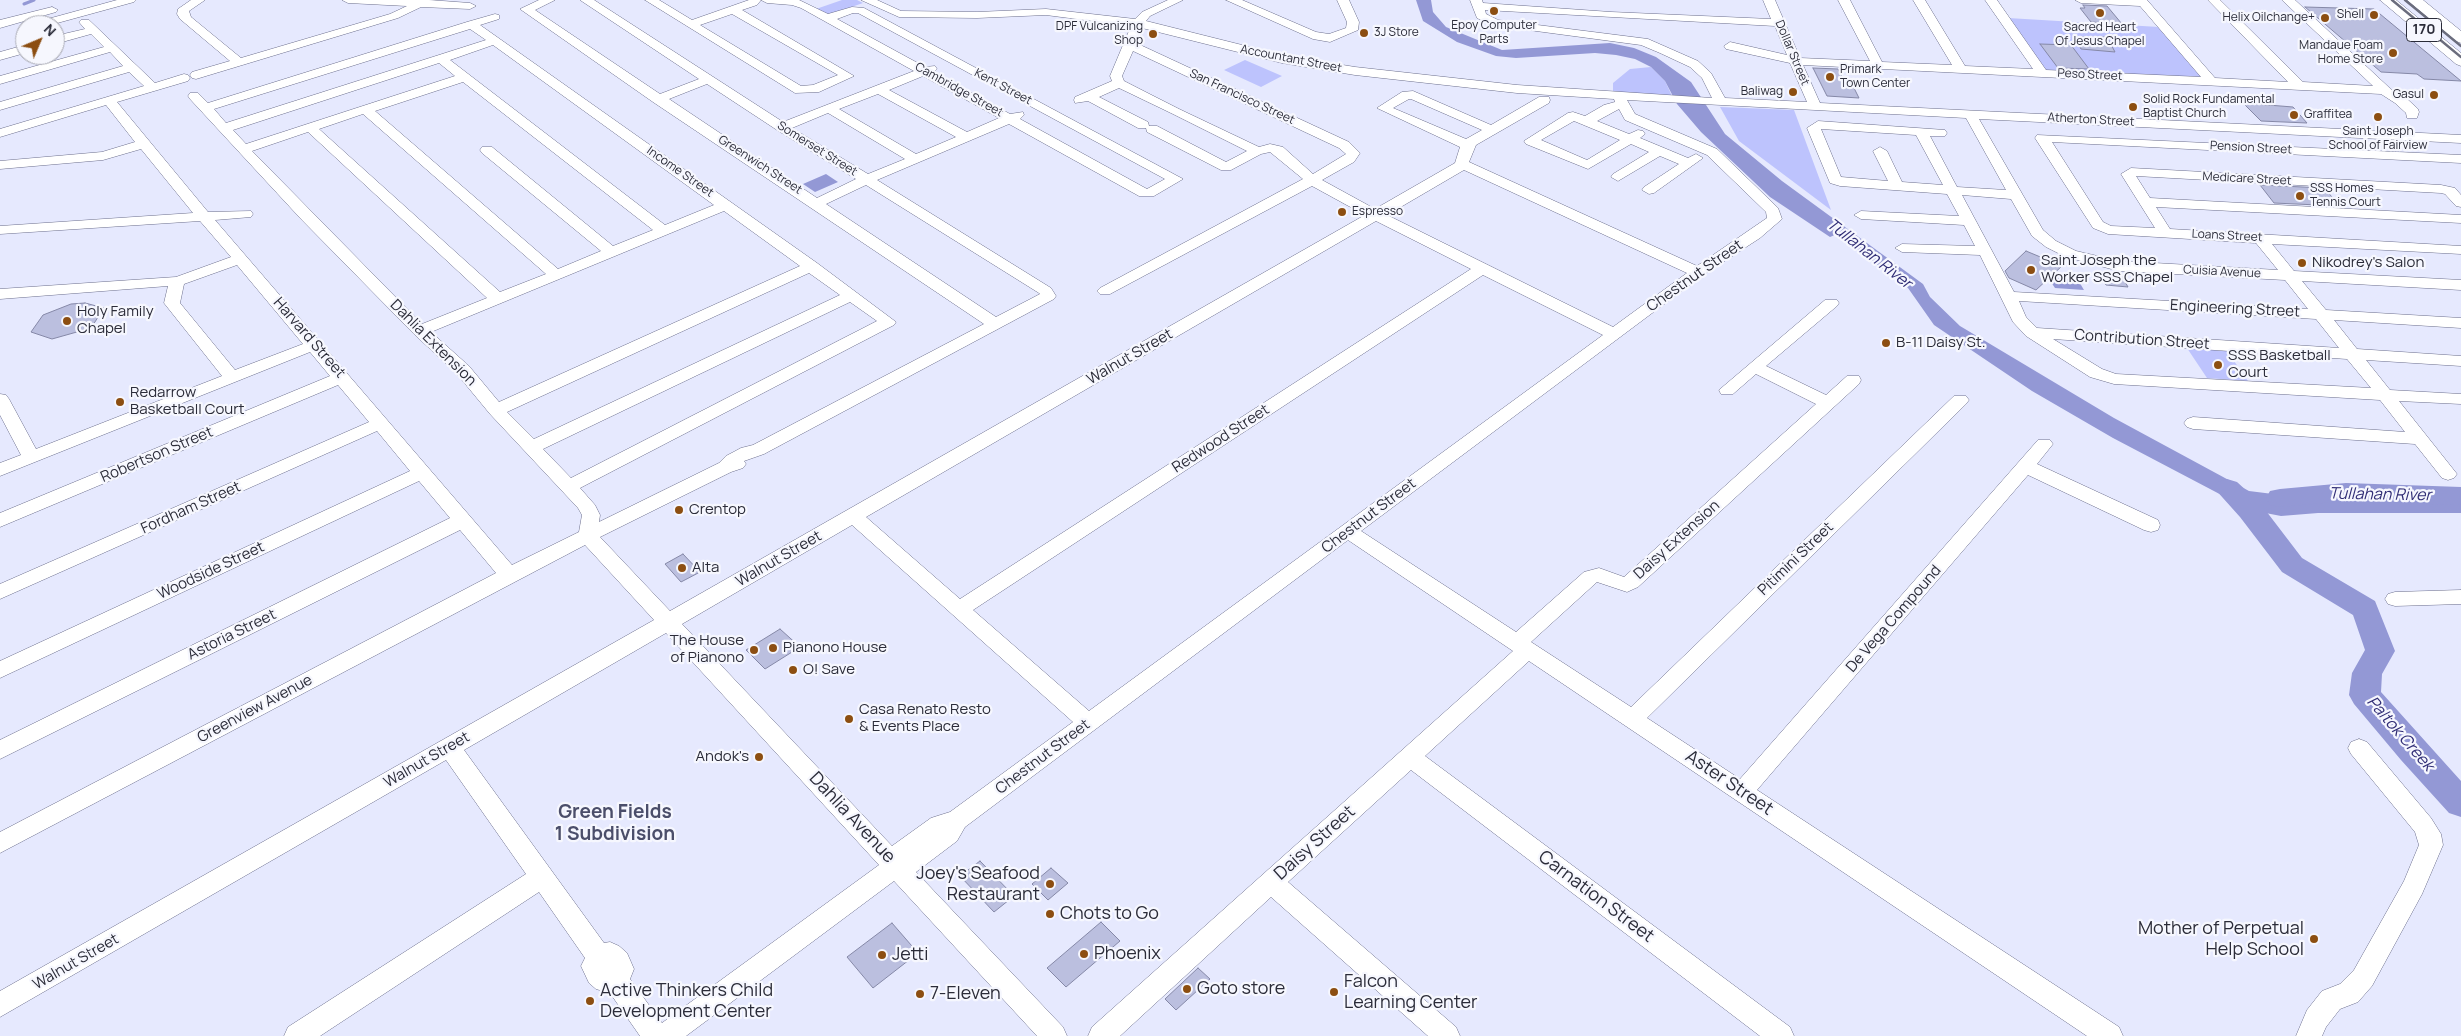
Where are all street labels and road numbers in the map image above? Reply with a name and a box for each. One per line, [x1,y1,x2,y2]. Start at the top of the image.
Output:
street label: Dollar Street [1772,18,1812,88]
road number: 170 [2406,18,2442,42]
street label: Accountant Street [1239,42,1343,76]
street label: Cambridge Street [912,60,1006,120]
street label: Kent Street [972,66,1034,108]
street label: San Francisco Street [1187,66,1297,128]
street label: Peso Street [2057,66,2123,84]
street label: Atherton Street [2047,111,2135,129]
street label: Somerset Street [774,119,860,179]
street label: Greenwich Street [715,133,805,197]
street label: Pension Street [2210,139,2292,157]
street label: Income Street [644,144,716,200]
street label: Medicare Street [2202,169,2292,189]
street label: Loans Street [2191,227,2263,245]
street label: Chestnut Street [1643,236,1747,316]
street label: Cuisia Avenue [2183,263,2261,281]
street label: Harvard Street [269,294,349,382]
street label: Dahlia Extension [386,296,480,390]
street label: Engineering Street [2170,297,2300,321]
street label: Walnut Street [1084,325,1176,389]
street label: Contribution Street [2074,326,2210,354]
street label: Redwood Street [1169,401,1273,477]
street label: Robertson Street [98,423,216,487]
street label: Chestnut Street [1318,475,1420,557]
street label: Fordham Street [138,478,244,538]
street label: Daisy Extension [1630,497,1724,583]
street label: Pitimini Street [1755,519,1837,599]
street label: Walnut Street [733,527,825,591]
street label: Woodside Street [155,538,267,604]
street label: De Vega Compound [1843,562,1945,676]
street label: Astoria Street [185,606,279,664]
street label: Greenview Avenue [194,671,316,747]
street label: Chestnut Street [992,716,1094,798]
street label: Walnut Street [381,728,473,792]
street label: Aster Street [1681,746,1777,820]
street label: Dahlia Avenue [804,768,900,868]
street label: Daisy Street [1270,801,1360,885]
street label: Carnation Street [1534,846,1658,948]
street label: Walnut Street [30,930,122,994]

